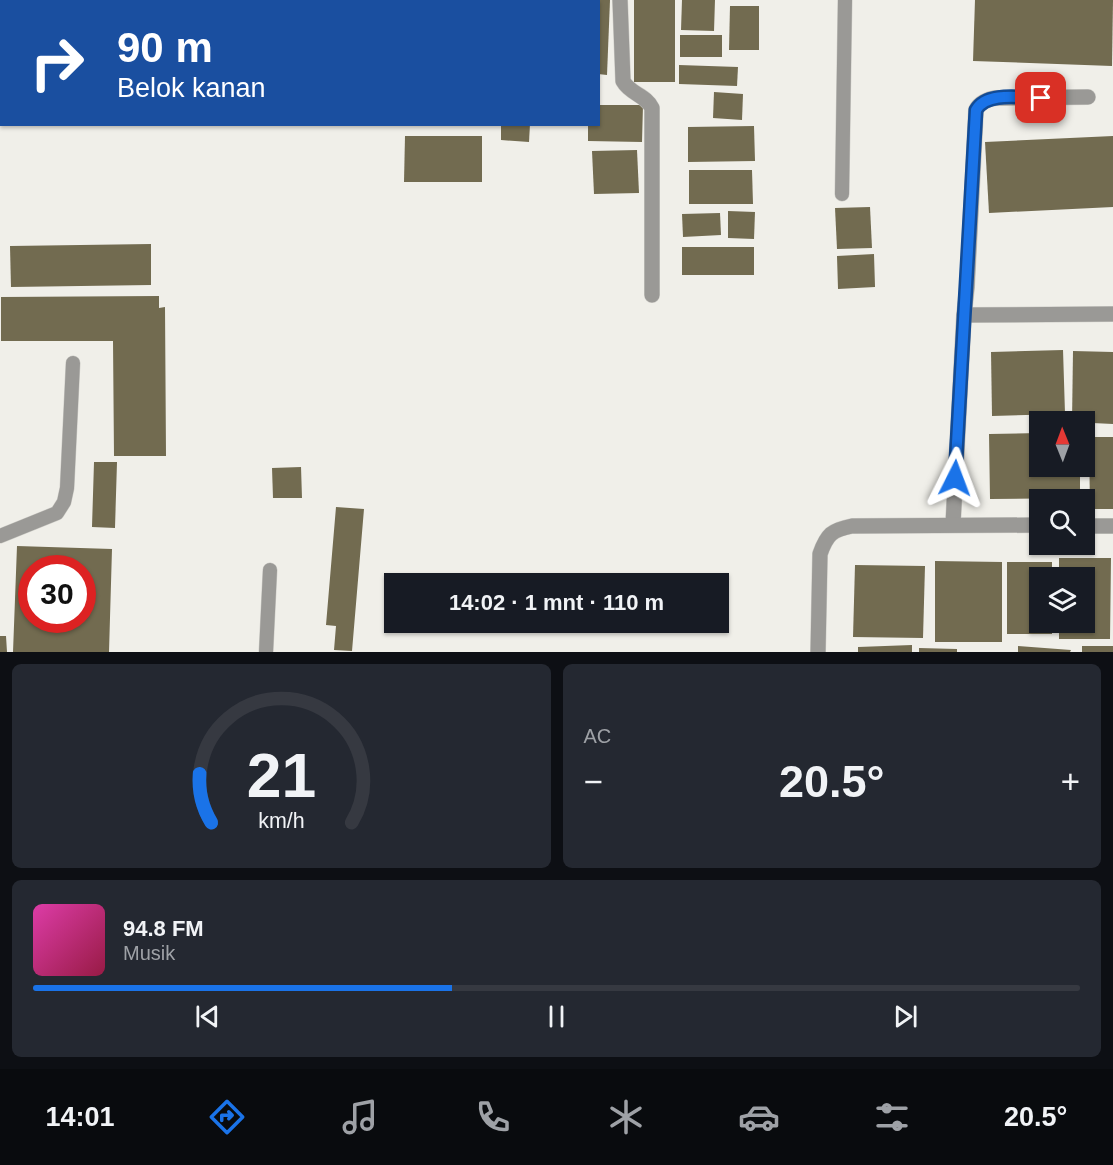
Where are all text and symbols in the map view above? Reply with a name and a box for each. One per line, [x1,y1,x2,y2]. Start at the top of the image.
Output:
icon: right [18,24,96,102]
text: 90 m [117,24,213,71]
pin [1015,72,1066,123]
text: Belok kanan [117,73,266,103]
icon: arrive [1024,81,1057,114]
north arrow [1029,411,1095,477]
map controls [1029,411,1095,633]
position arrow [923,446,987,510]
button: search [1029,489,1095,555]
speed limit sign: 30 [18,555,96,633]
button: layers [1029,567,1095,633]
text: 14:02 · 1 mnt · 110 m [449,590,664,615]
text: AC [584,725,611,747]
text: 21 [247,741,316,810]
text: 20.5° [779,756,885,807]
text: − [584,763,603,800]
text: + [1061,763,1080,800]
text: km/h [258,809,304,833]
text: 94.8 FM [123,916,204,941]
text: Musik [123,942,175,964]
icon: previous [191,1000,224,1033]
icon: pause [540,1000,573,1033]
icon: next [889,1000,922,1033]
icon: directions [206,1096,248,1138]
icon: music [339,1096,381,1138]
icon: phone [472,1096,514,1138]
icon: climate [605,1096,647,1138]
icon: car [738,1096,780,1138]
icon: filters [871,1096,913,1138]
text: 14:01 [46,1102,115,1132]
text: 20.5° [1004,1102,1067,1132]

